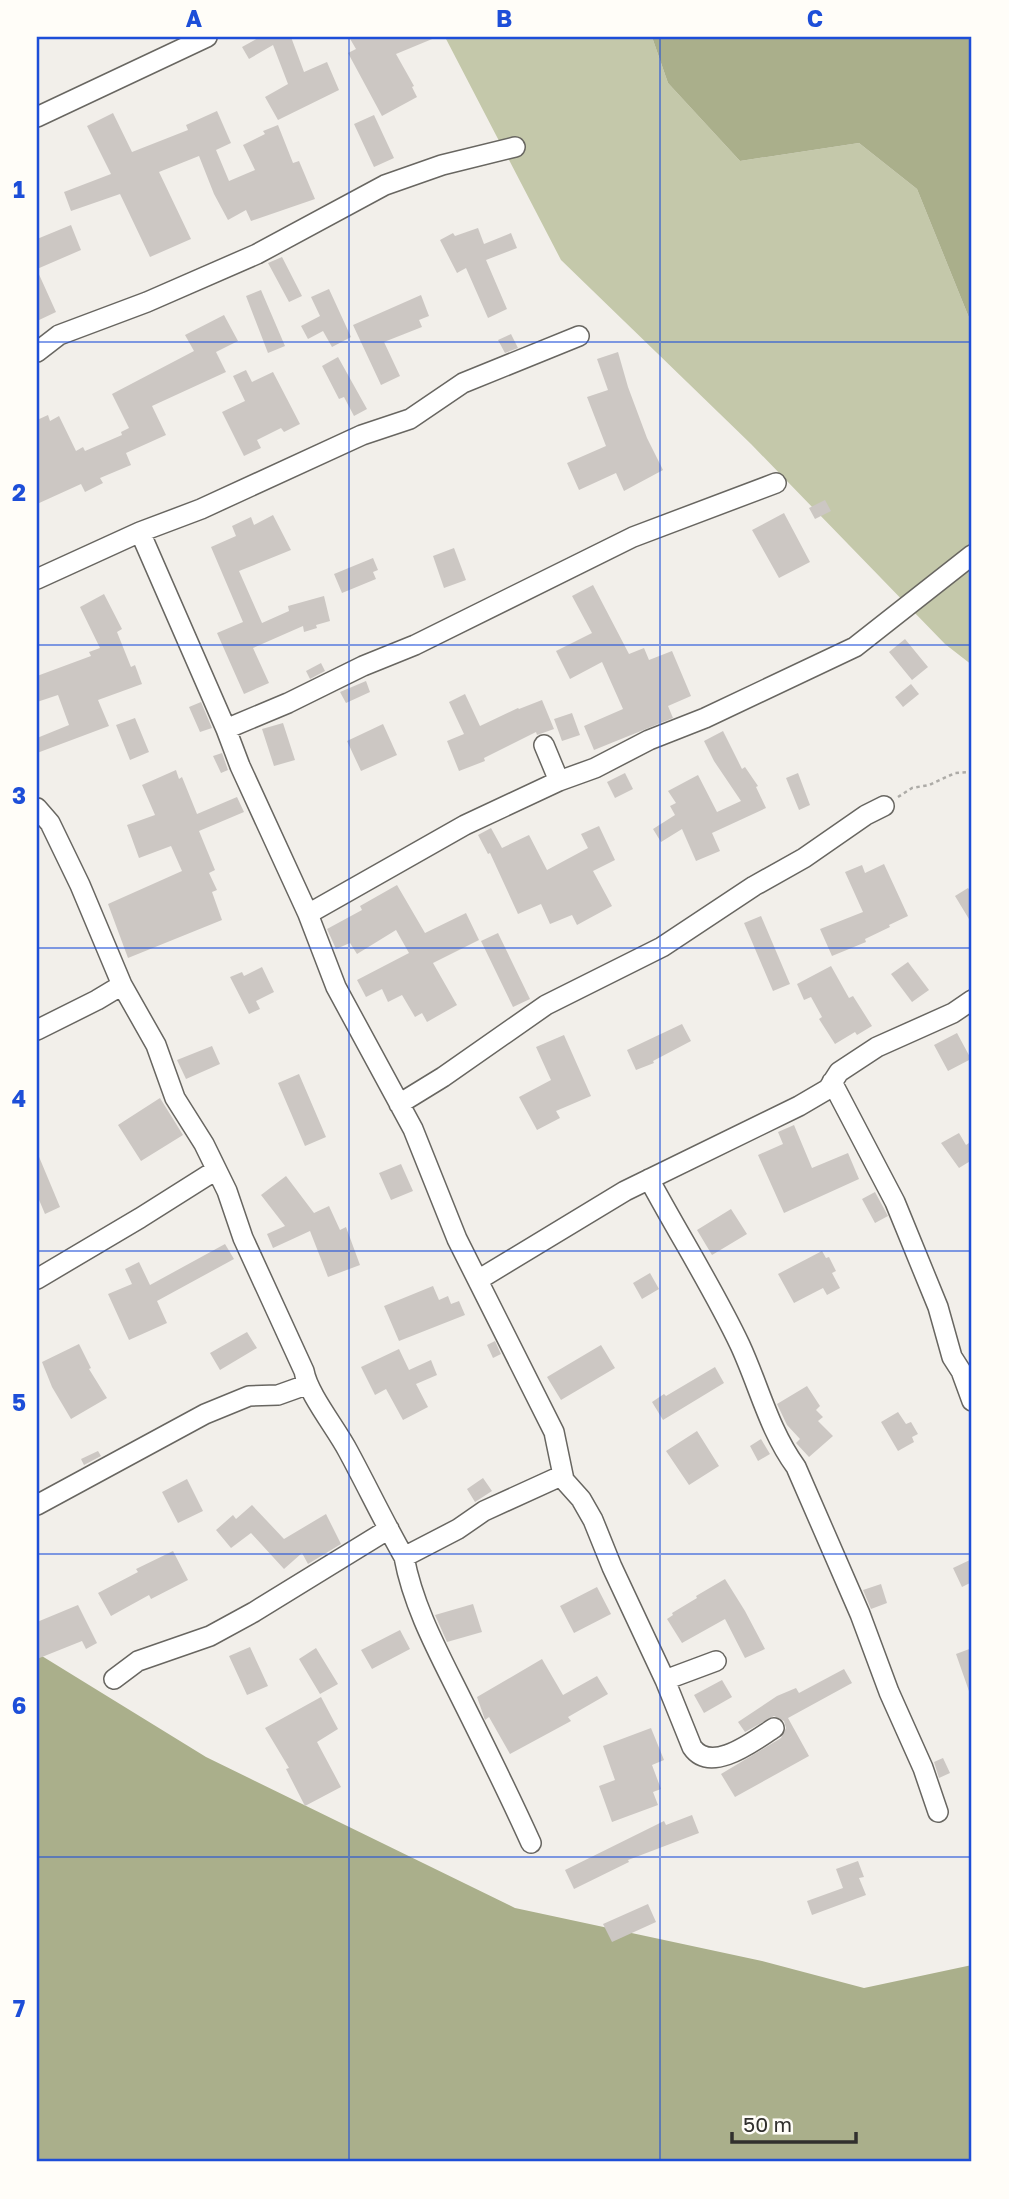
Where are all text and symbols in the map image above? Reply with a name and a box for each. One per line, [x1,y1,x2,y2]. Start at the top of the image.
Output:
text: A [186,4,203,32]
text: B [496,4,512,32]
text: C [807,4,823,32]
text: 1 [13,175,25,203]
text: 2 [12,478,26,506]
text: 3 [12,781,26,809]
text: 4 [12,1084,26,1112]
text: 5 [12,1388,26,1416]
text: 6 [12,1691,26,1719]
text: 7 [13,1994,25,2022]
scale bar [732,2101,857,2145]
text: 50 m [743,2111,792,2137]

